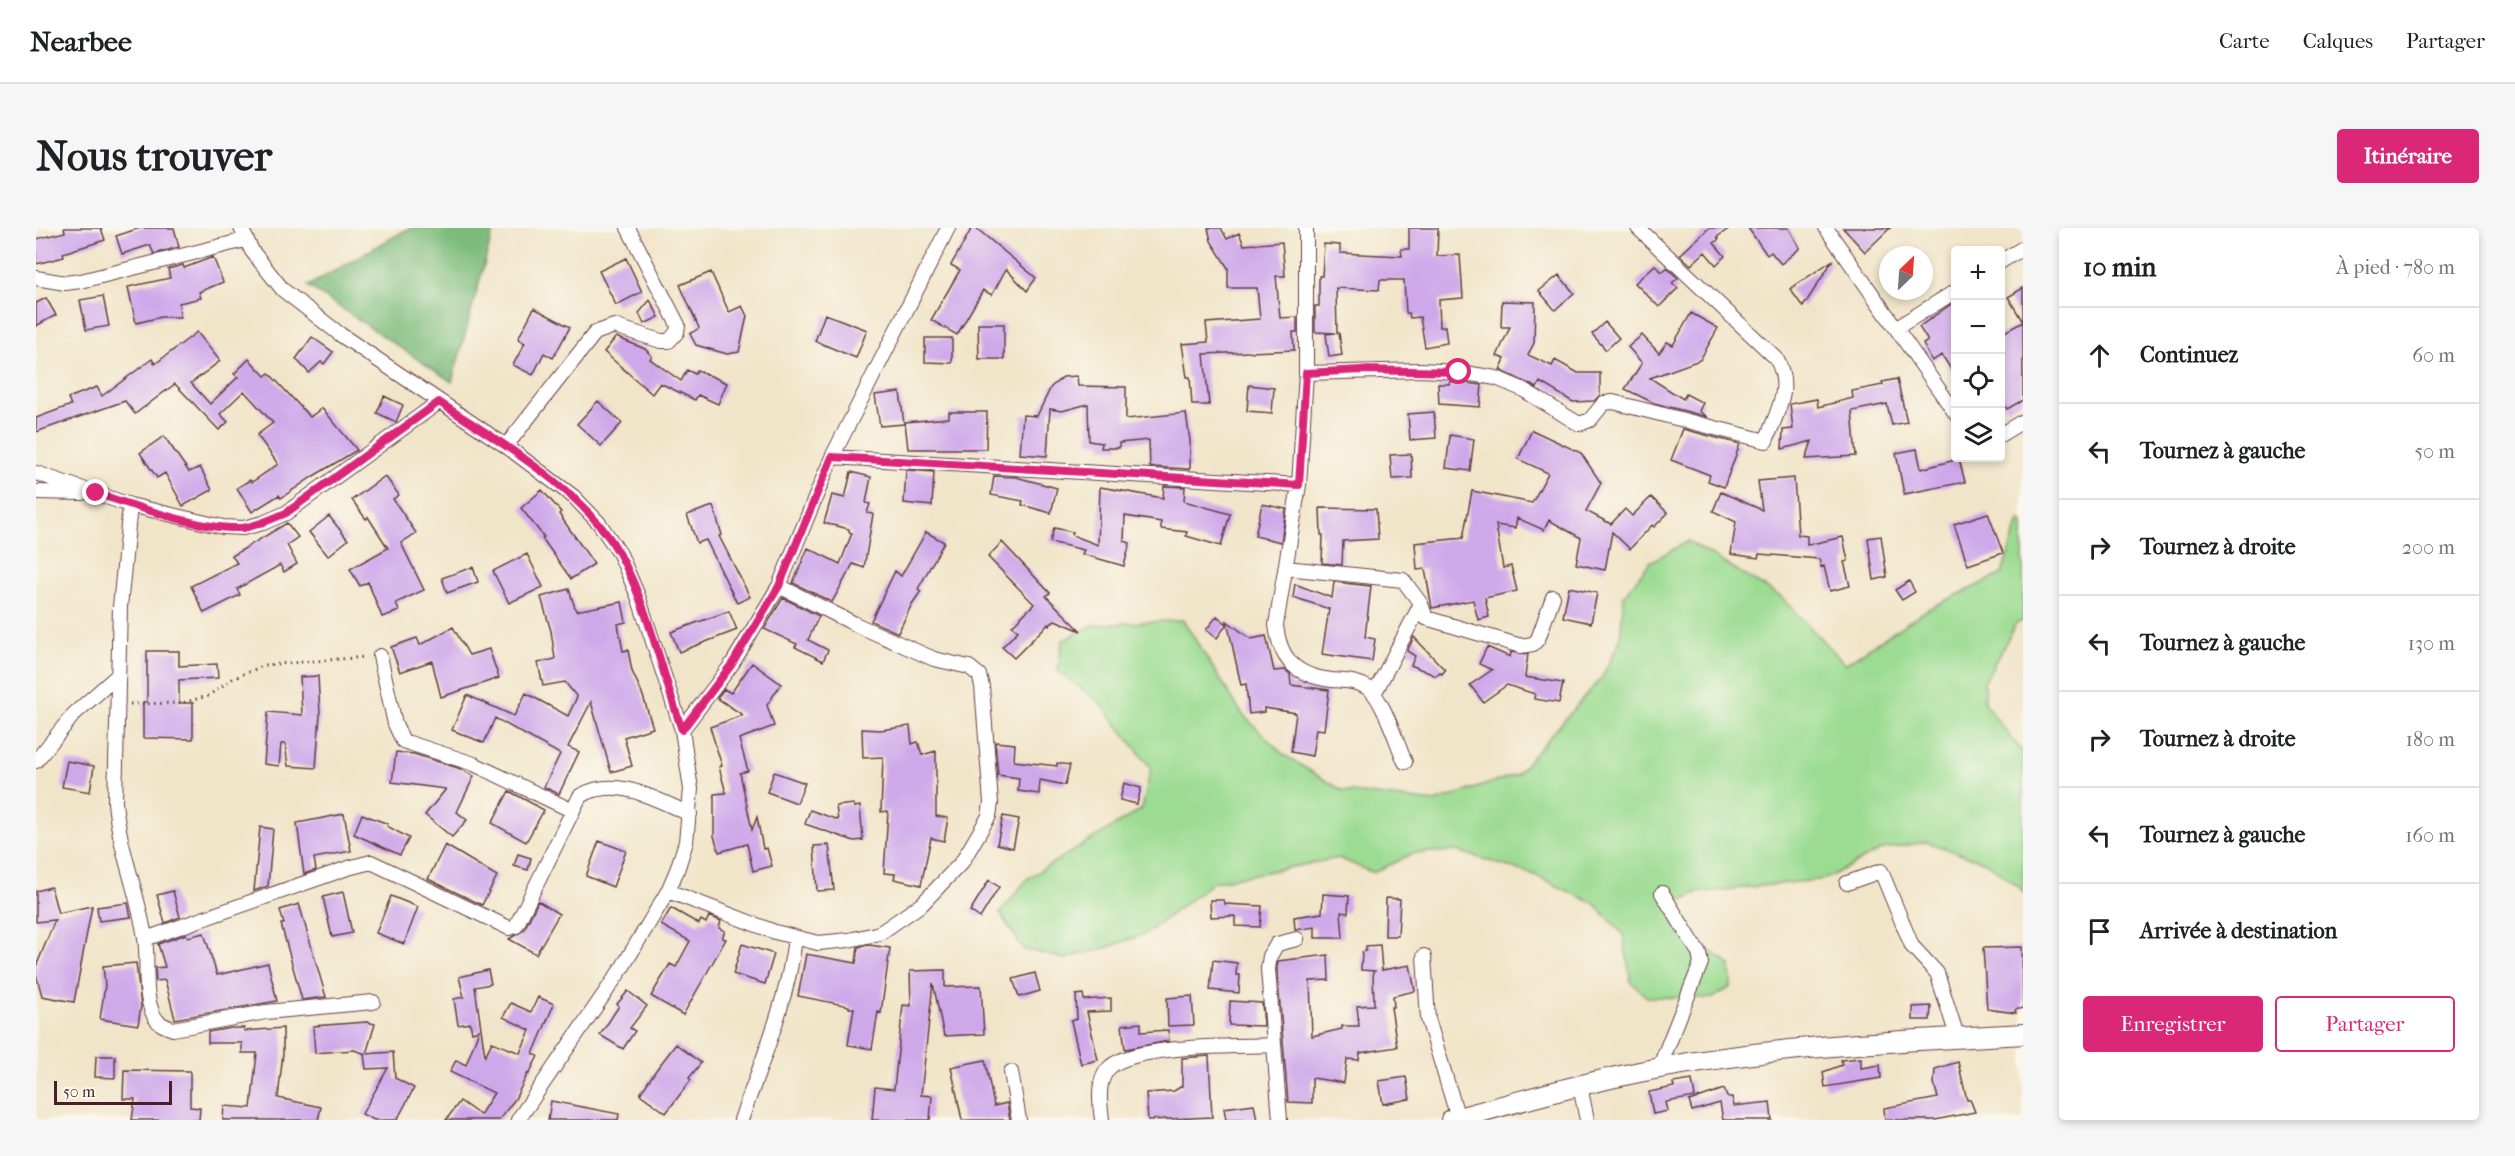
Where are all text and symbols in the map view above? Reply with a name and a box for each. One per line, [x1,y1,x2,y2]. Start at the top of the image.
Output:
text: Nearbee [30,25,132,58]
text: Carte [2219,29,2270,53]
text: Calques [2303,29,2373,53]
text: Partager [2406,29,2485,53]
button: Itinéraire [2337,129,2479,183]
text: Nous trouver [36,132,272,181]
north arrow [1879,246,1933,300]
map controls [1951,246,2005,462]
button: + [1951,246,2005,300]
text: 10 min [2083,252,2156,283]
text: À pied · 780 m [2336,256,2455,279]
button: − [1951,300,2005,354]
icon: ahead [2083,339,2116,372]
text: Continuez [2140,342,2238,368]
text: 60 m [2412,344,2455,367]
button: locate [1951,354,2005,408]
route start [1445,358,1471,384]
button: layers [1951,408,2005,462]
icon: left [2083,435,2116,468]
text: Tournez à gauche [2140,438,2305,464]
text: 50 m [2414,440,2455,463]
route end [82,479,108,505]
icon: right [2083,531,2116,564]
text: Tournez à droite [2140,534,2296,560]
text: 200 m [2402,536,2455,559]
icon: left [2083,627,2116,660]
text: Tournez à gauche [2140,630,2305,656]
text: 130 m [2408,632,2455,655]
icon: right [2083,723,2116,756]
text: Tournez à droite [2140,726,2296,752]
text: 180 m [2406,728,2455,751]
icon: left [2083,819,2116,852]
text: Tournez à gauche [2140,822,2305,848]
text: 160 m [2405,824,2455,847]
icon: arrive [2083,915,2116,948]
text: Arrivée à destination [2140,918,2337,944]
button: Enregistrer [2083,996,2263,1052]
button: Partager [2275,996,2455,1052]
scale bar [54,1078,172,1106]
text: 50 m [63,1082,95,1101]

